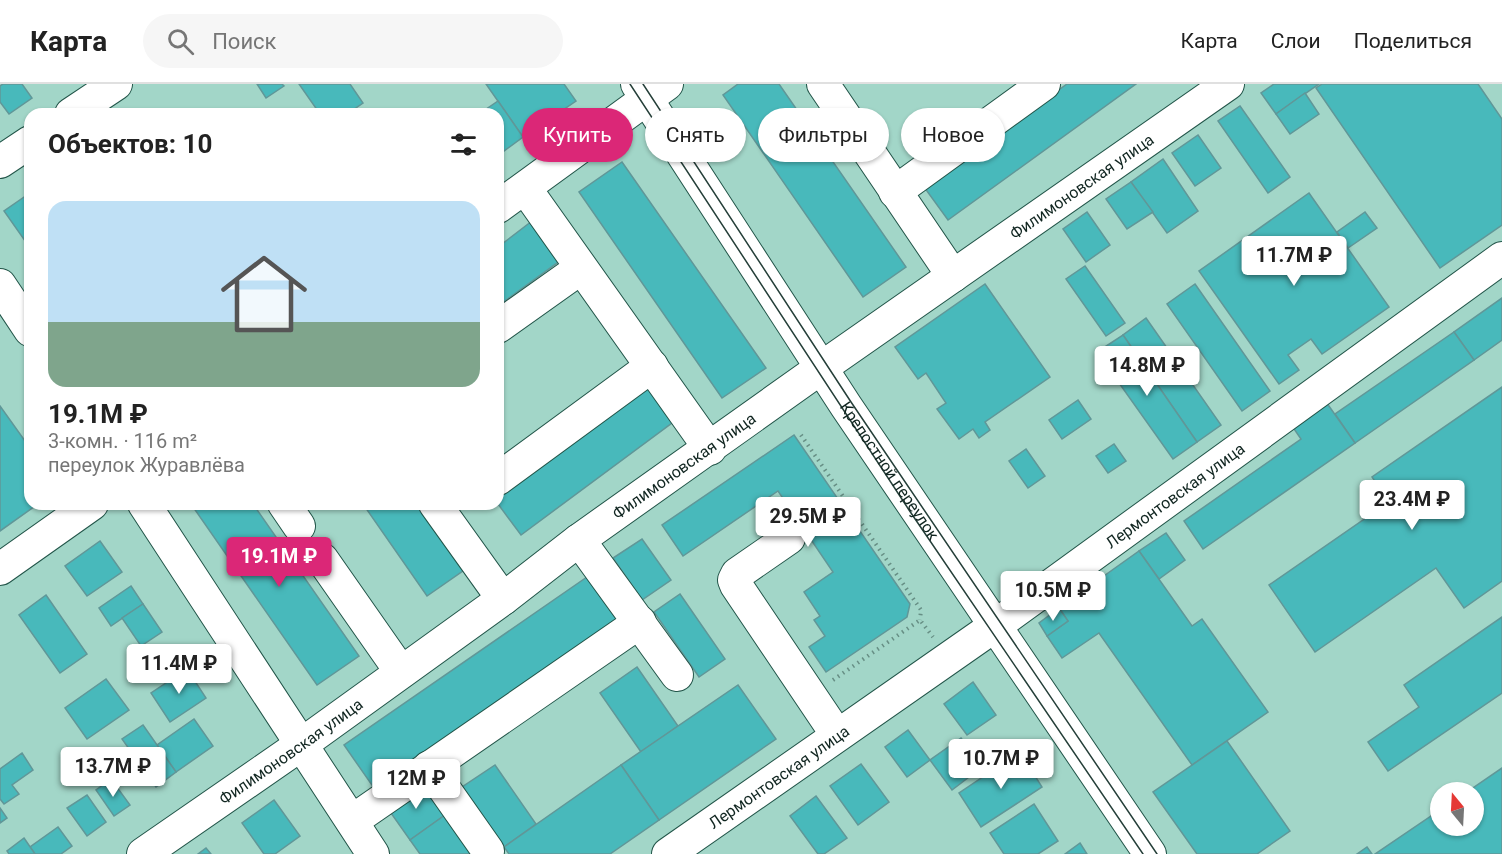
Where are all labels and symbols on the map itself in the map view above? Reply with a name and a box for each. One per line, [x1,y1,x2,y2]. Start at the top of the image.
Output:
street label: Филимоновская улица [1006,130,1157,243]
pin: 11.7M ₽ [1239,236,1349,287]
pin: 14.8M ₽ [1092,346,1202,397]
street label: Крепостной переулок [836,398,943,544]
street label: Филимоновская улица [609,409,759,523]
street label: Лермонтовская улица [1102,439,1248,553]
pin: 23.4M ₽ [1357,480,1467,531]
pin: 29.5M ₽ [753,497,863,548]
pin: 19.1M ₽ [224,537,334,588]
pin: 10.5M ₽ [998,571,1108,622]
pin: 11.4M ₽ [124,644,234,695]
street label: Филимоновская улица [216,694,366,808]
street label: Лермонтовская улица [705,722,853,833]
pin: 10.7M ₽ [946,739,1056,790]
pin: 13.7M ₽ [58,747,168,798]
pin: 12M ₽ [374,759,458,810]
north arrow [1430,782,1484,836]

